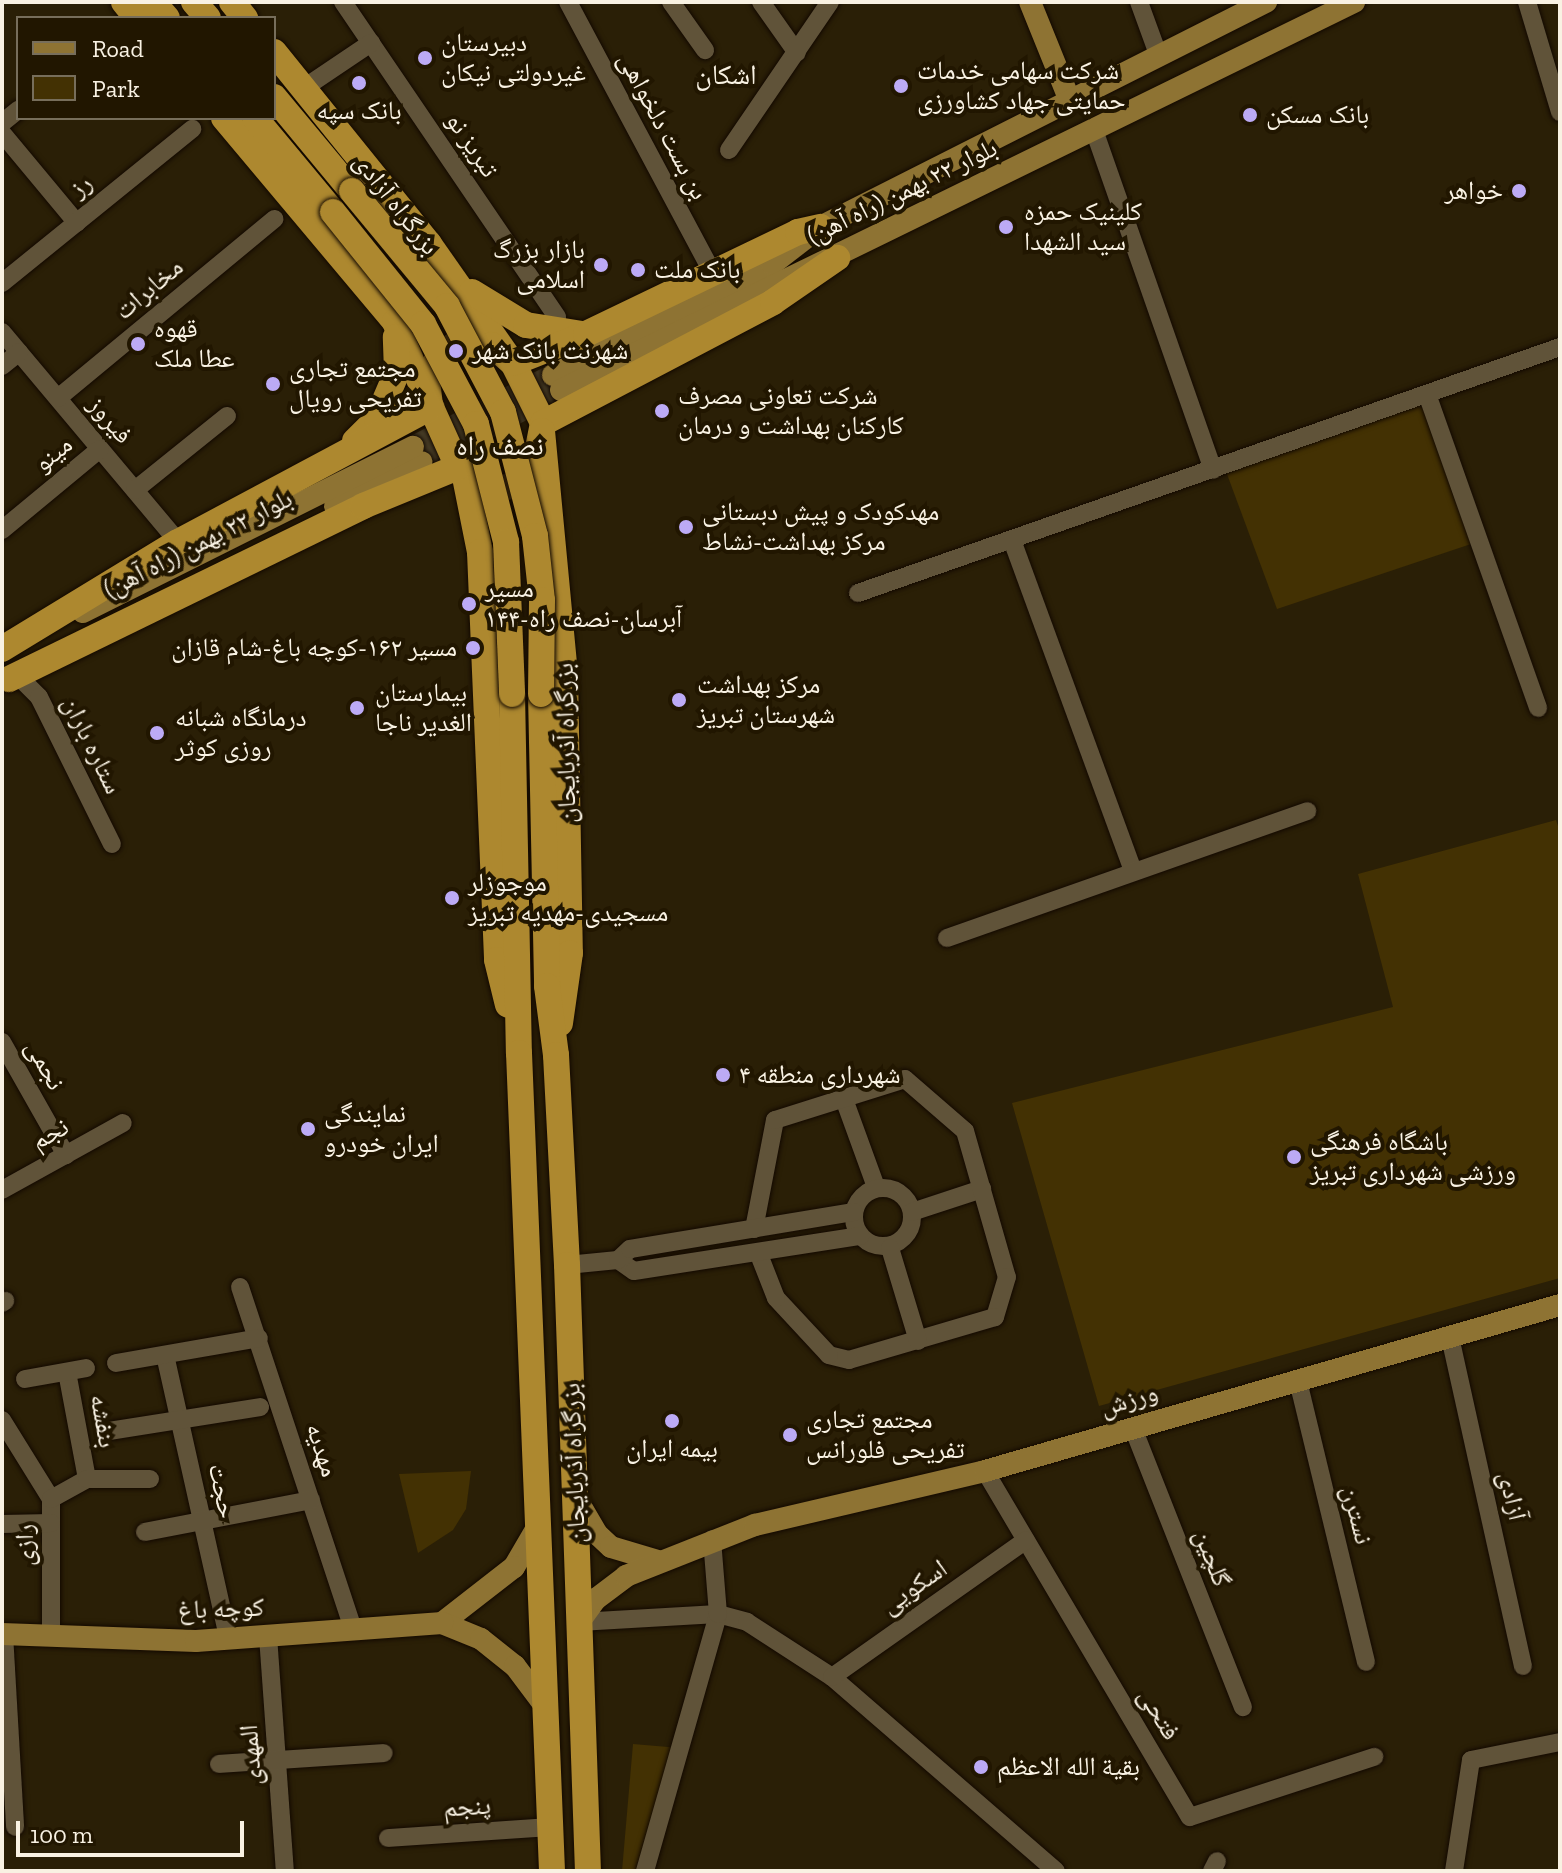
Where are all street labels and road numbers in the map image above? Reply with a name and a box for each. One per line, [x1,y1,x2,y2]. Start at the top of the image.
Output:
street label: بن بست دلخواهی [611,47,715,205]
street label: تبریز نو [439,107,505,183]
street label: بلوار ۲۲ بهمن (راه آهن) [802,132,1002,252]
street label: بزرگراه آزادی [346,147,446,261]
street label: رز [63,168,99,204]
street label: مخابرات [108,251,190,327]
street label: فیروز [81,390,139,450]
street label: مینو [27,429,79,479]
street label: بلوار ۲۲ بهمن (راه آهن) [98,483,298,605]
street label: بزرگراه آذربایجان [549,663,583,823]
street label: ستاره باران [55,691,129,799]
street label: نجمی [18,1034,72,1096]
street label: نجم [26,1111,74,1157]
street label: ورزش [1097,1377,1161,1423]
street label: بزرگراه آذربایجان [556,1382,592,1544]
street label: بنفشه [83,1392,123,1450]
street label: مهدیه [299,1419,345,1481]
street label: حجت [201,1461,243,1521]
street label: آزادی [1491,1468,1533,1524]
street label: نسترن [1335,1482,1379,1548]
street label: رازی [9,1524,41,1566]
street label: گلچین [1187,1525,1237,1591]
street label: اسکویی [875,1553,953,1621]
street label: کوچه باغ [177,1592,265,1626]
street label: فتحی [1131,1682,1187,1746]
street label: المهدی [233,1724,269,1786]
street label: پنجم [442,1790,492,1824]

